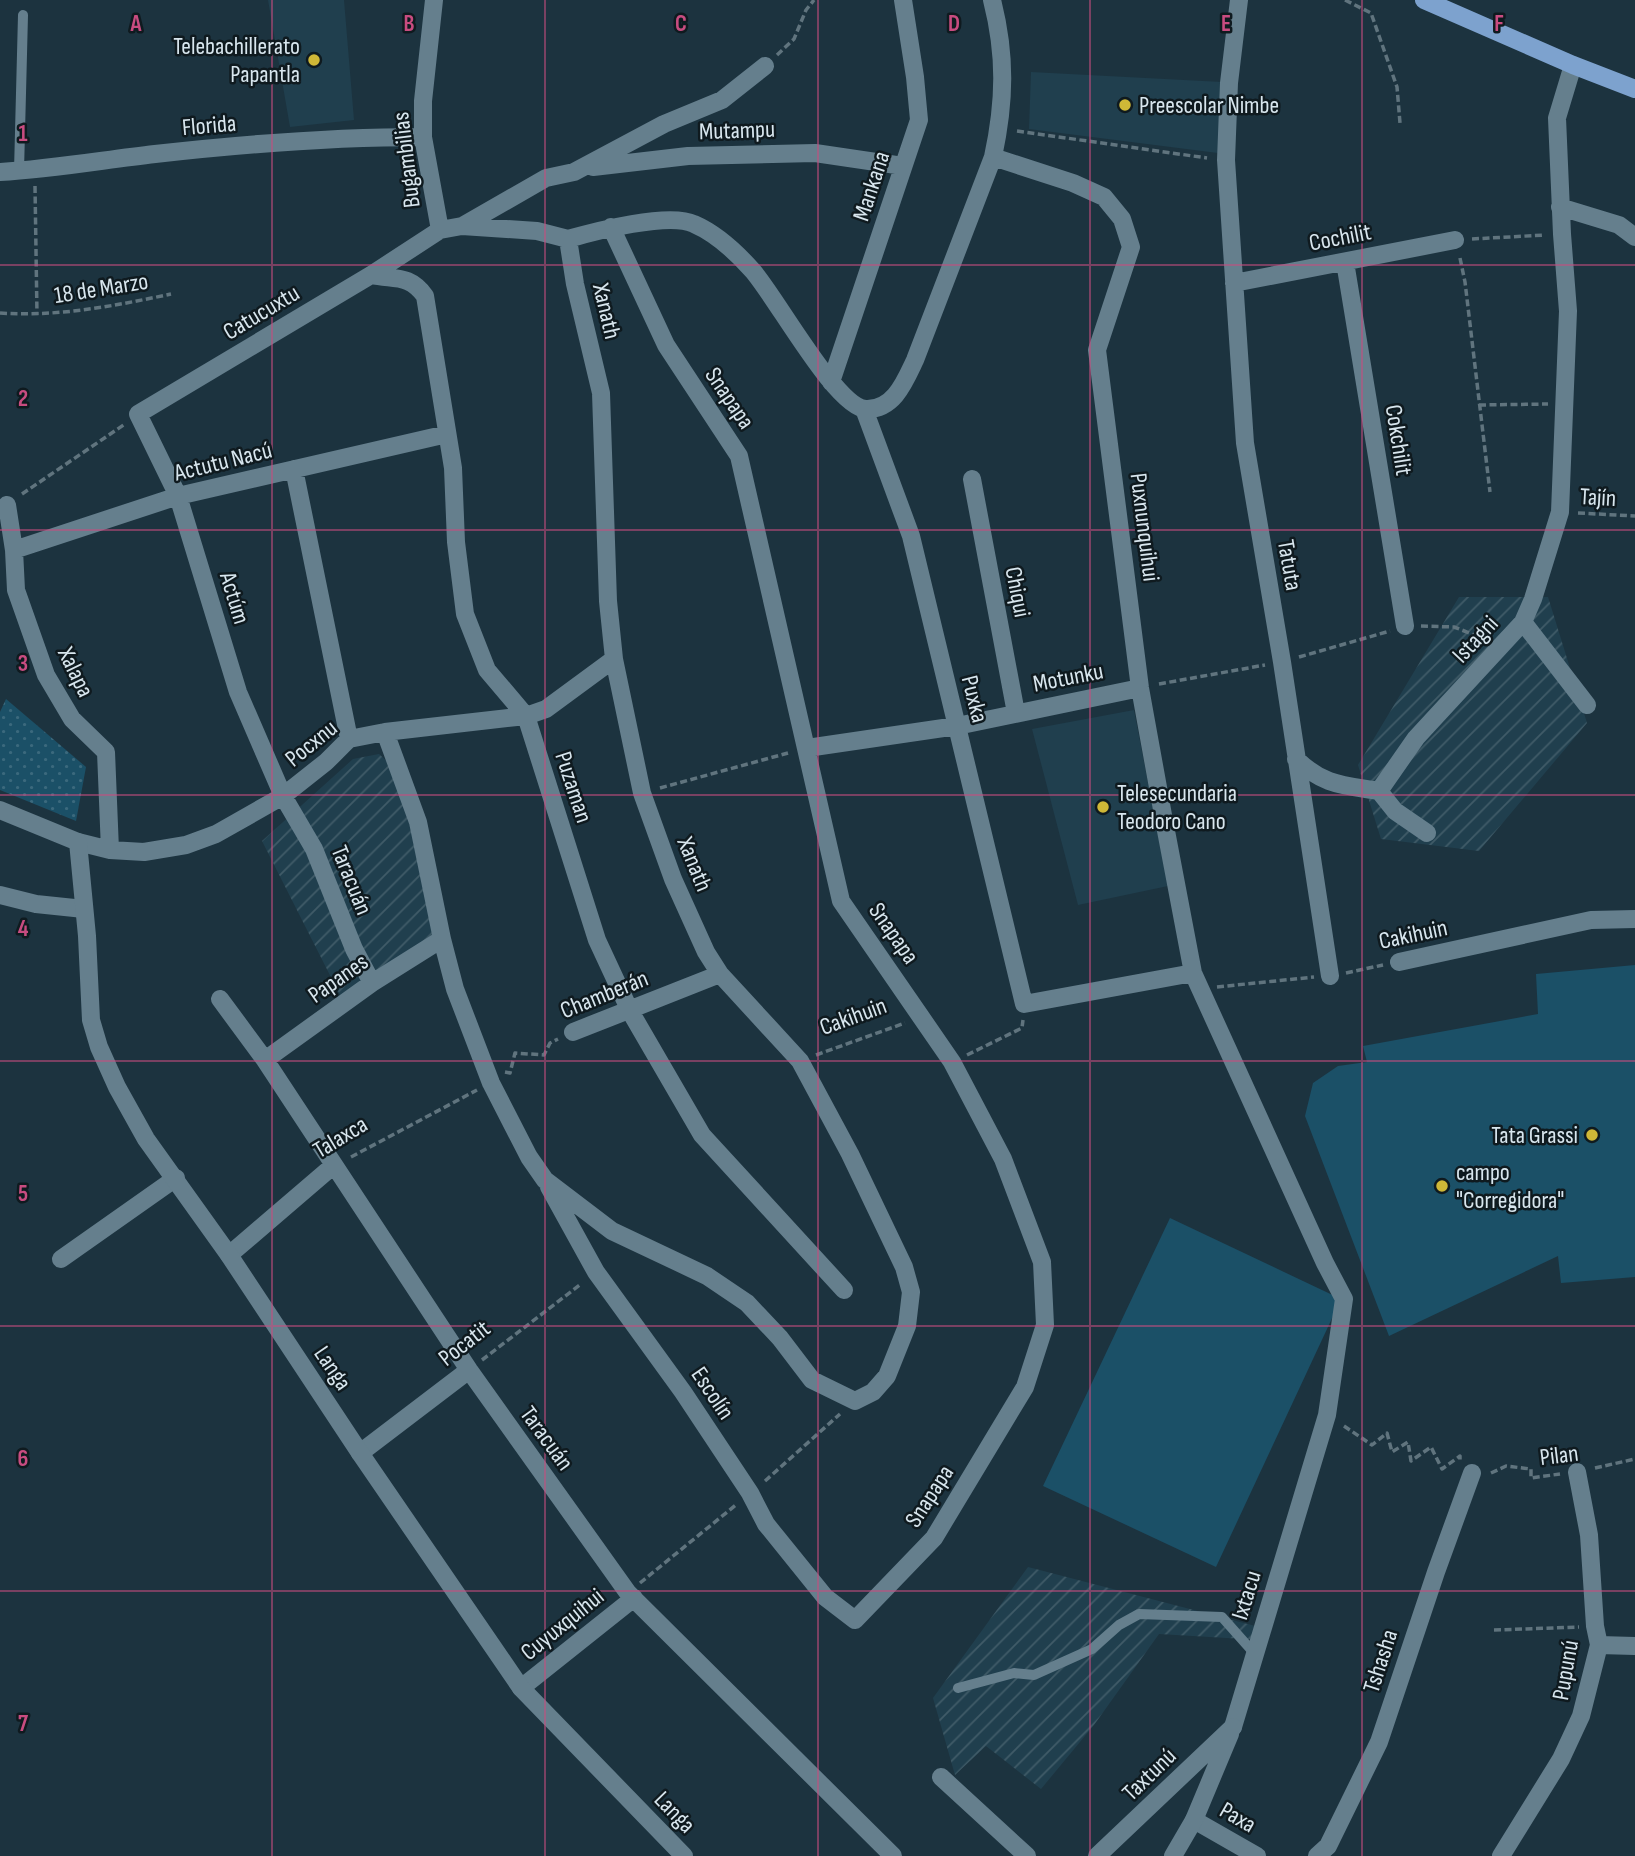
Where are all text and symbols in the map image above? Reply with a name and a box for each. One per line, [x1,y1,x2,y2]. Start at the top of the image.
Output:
text: A [130,10,143,38]
text: B [404,10,415,38]
text: C [675,10,687,38]
text: D [948,10,960,38]
text: E [1221,10,1231,38]
text: F [1494,10,1504,38]
place label: Telebachillerato Papantla [173,32,300,89]
marker: Telebachillerato Papantla [306,52,322,68]
place label: Preescolar Nimbe [1139,91,1279,120]
marker: Preescolar Nimbe [1117,97,1133,113]
street label: Florida [181,109,237,142]
street label: Bugambilias [386,110,427,210]
street label: Mutampu [698,115,776,146]
text: 1 [18,120,28,148]
street label: Mankana [847,148,896,225]
street label: Cochilit [1307,217,1374,258]
street label: 18 de Marzo [52,267,150,310]
street label: Catucuxtu [218,278,305,346]
street label: Xanath [586,279,627,342]
street label: Snapapa [699,362,761,435]
text: 2 [18,385,28,413]
street label: Cokchilit [1379,403,1418,478]
street label: Actutu Nacú [170,435,275,488]
street label: Puxnunquihui [1123,471,1166,583]
street label: Tajín [1579,482,1617,513]
street label: Tatuta [1271,537,1308,593]
street label: Chiqui [998,564,1037,620]
street label: Actúm [213,568,256,628]
street label: Istagni [1446,610,1504,669]
street label: Xalapa [51,642,100,702]
text: 3 [18,650,28,678]
street label: Motunku [1030,656,1106,699]
street label: Puxka [955,673,994,726]
street label: Pocxnu [279,714,343,773]
street label: Puzaman [548,748,599,826]
place label: Telesecundaria Teodoro Cano [1117,779,1237,836]
marker: Telesecundaria Teodoro Cano [1095,799,1111,815]
street label: Xanath [670,832,719,896]
street label: Taracuán [325,841,379,919]
street label: Snapapa [862,897,925,969]
street label: Cakihuin [1376,913,1450,956]
text: 4 [18,915,29,943]
street label: Papanes [303,947,374,1009]
street label: Chamberán [556,964,652,1025]
street label: Cakihuin [816,991,891,1042]
street label: Talaxca [308,1110,373,1165]
place label: Tata Grassi [1491,1121,1578,1150]
marker: Tata Grassi [1584,1127,1600,1143]
place label: campo "Corregidora" [1456,1158,1564,1215]
marker: campo "Corregidora" [1434,1178,1450,1194]
text: 5 [18,1180,28,1208]
street label: Pocatit [433,1314,496,1373]
street label: Langa [307,1341,358,1396]
street label: Escolín [685,1361,741,1425]
street label: Taracuán [514,1401,580,1476]
street label: Pilan [1538,1439,1580,1472]
text: 6 [18,1445,28,1473]
street label: Snapapa [899,1460,960,1533]
street label: Ixtacu [1225,1567,1268,1623]
street label: Cuyuxquihui [515,1582,610,1667]
street label: Tshasha [1357,1626,1404,1696]
street label: Pupunú [1546,1638,1585,1702]
text: 7 [18,1710,28,1738]
street label: Taxtunú [1116,1742,1182,1807]
street label: Langa [648,1785,701,1839]
street label: Paxa [1214,1796,1261,1839]

